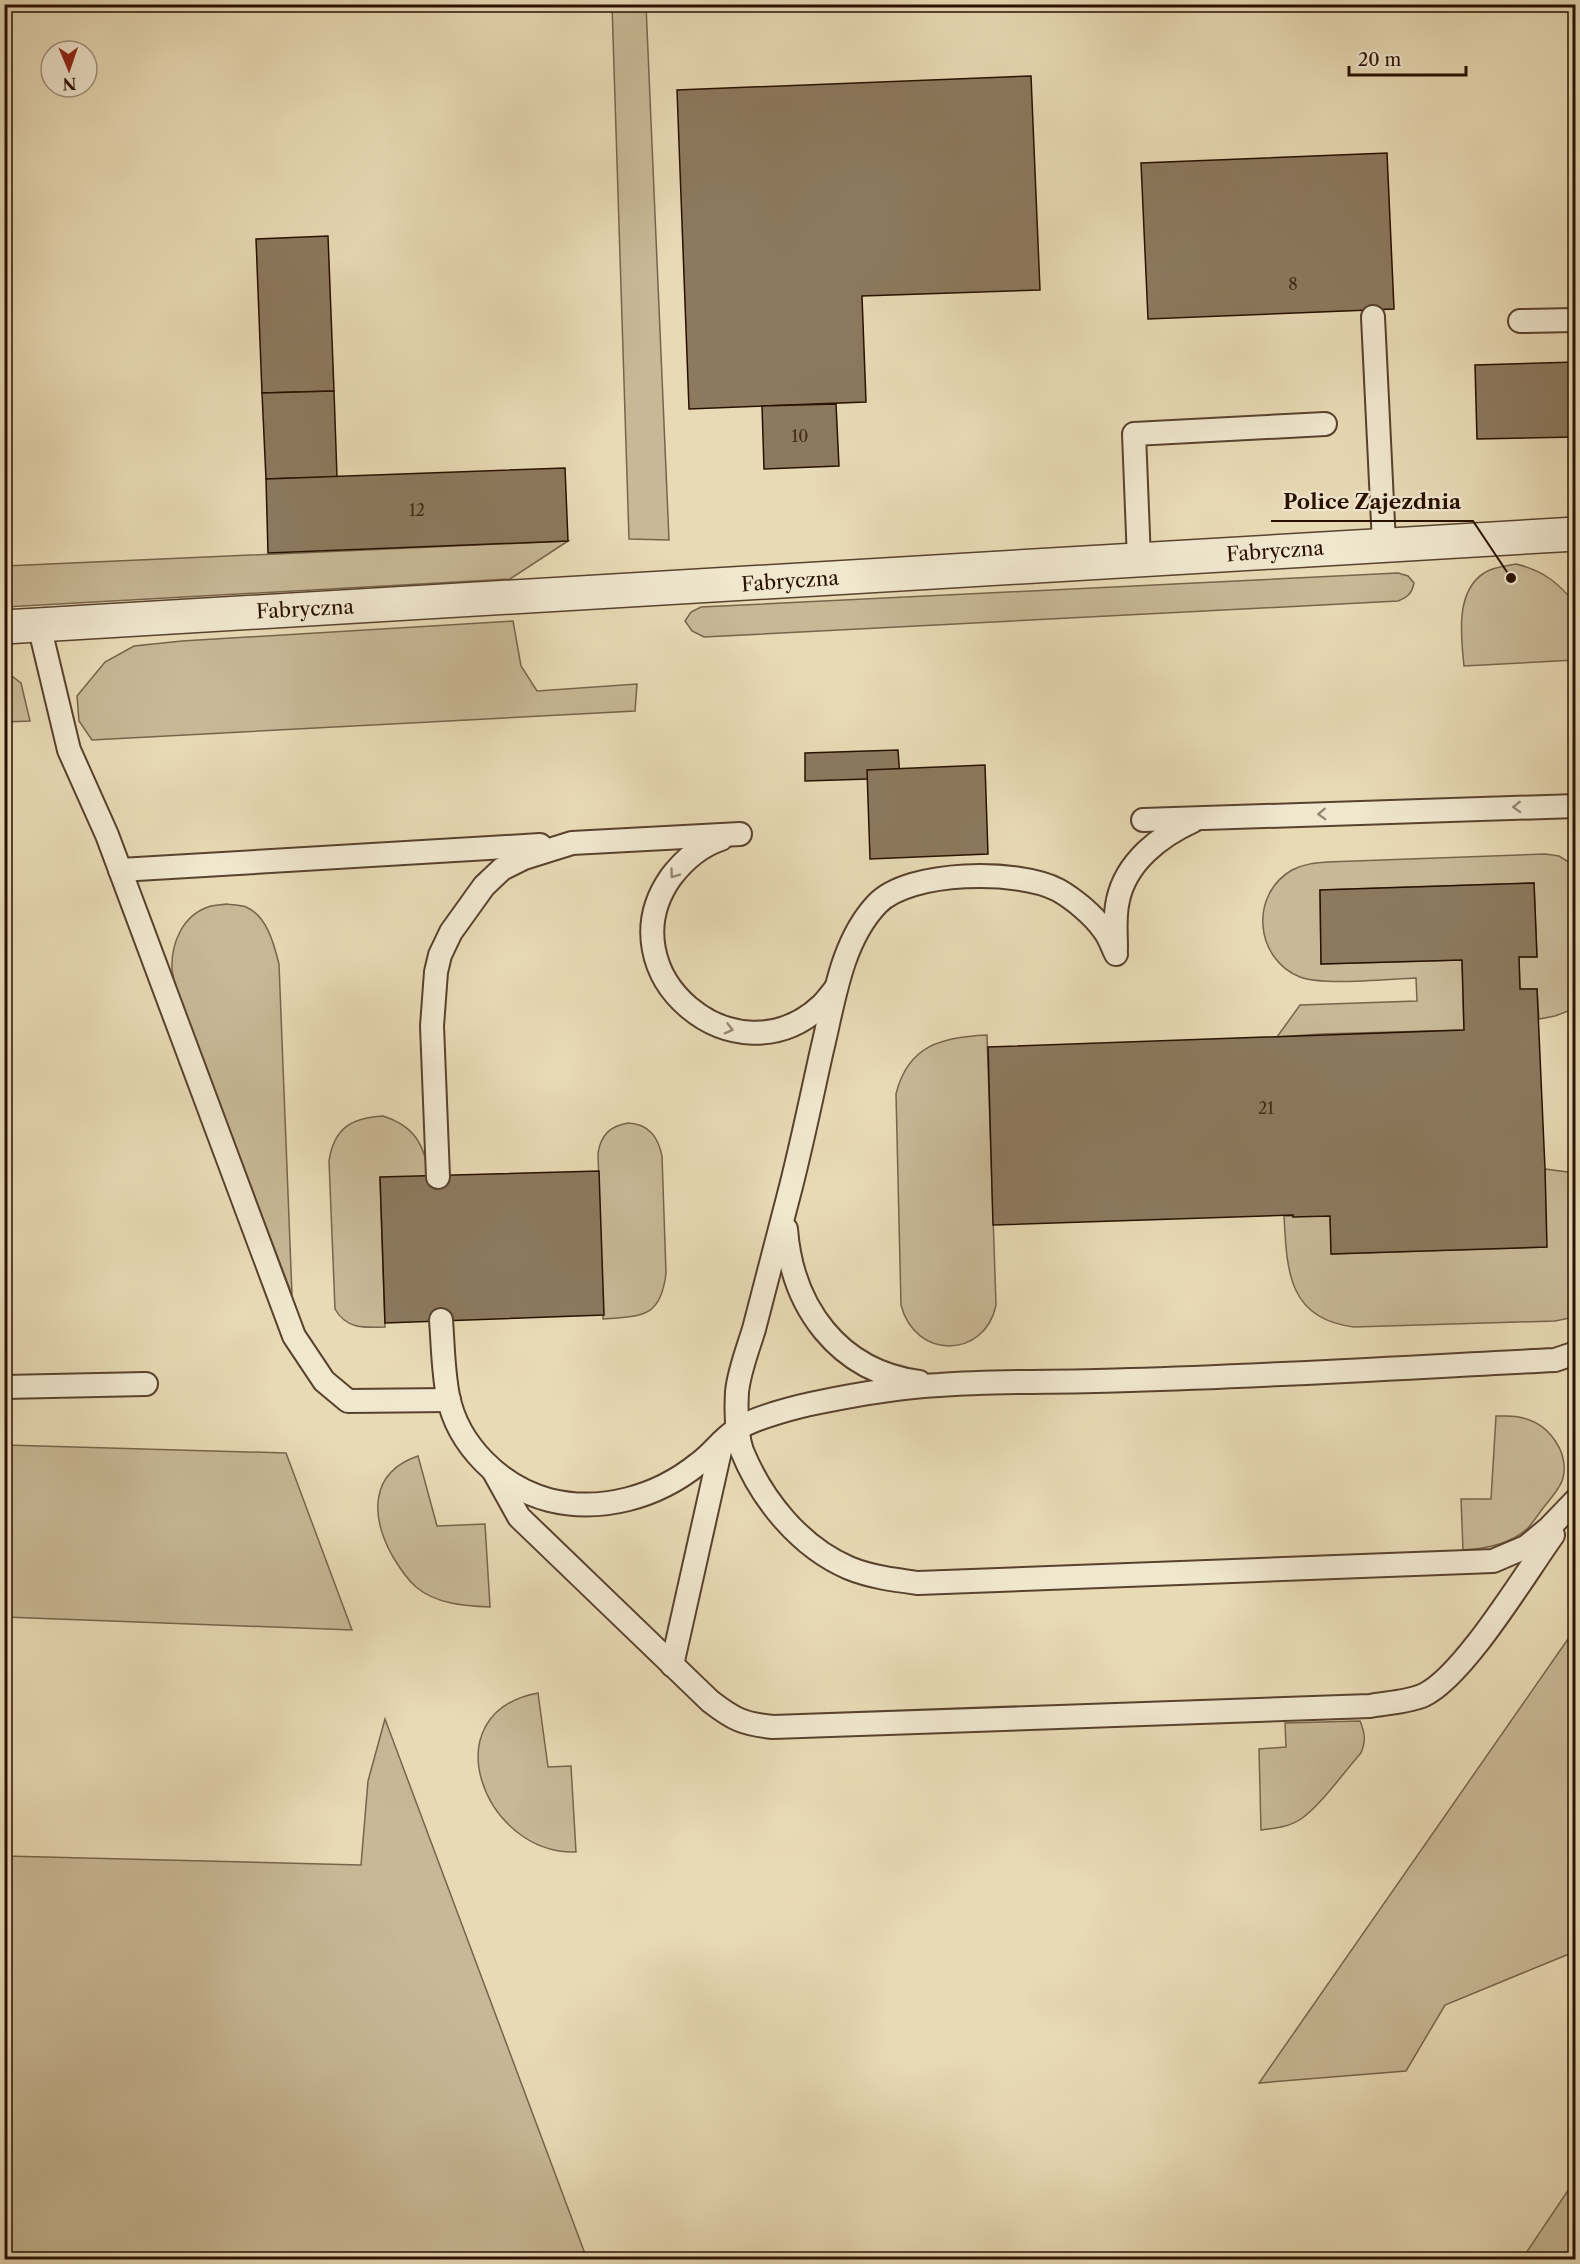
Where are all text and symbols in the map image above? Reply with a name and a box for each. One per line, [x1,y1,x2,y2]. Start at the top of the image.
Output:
north arrow [39,39,99,99]
scale bar [1349,39,1466,77]
text: 20 m [1358,49,1402,71]
text: N [62,74,77,94]
house number: 8 [1288,274,1298,294]
house number: 10 [792,426,808,446]
callout: Police Zajezdnia [1271,482,1473,521]
text: Police Zajezdnia [1283,489,1462,514]
house number: 12 [409,500,425,520]
street label: Fabryczna [1225,536,1325,566]
street label: Fabryczna [740,566,840,596]
street label: Fabryczna [256,594,355,624]
one-way arrow [1513,801,1522,814]
one-way arrow [1318,807,1327,820]
one-way arrow [670,868,681,879]
one-way arrow [724,1021,734,1034]
house number: 21 [1258,1098,1274,1118]

